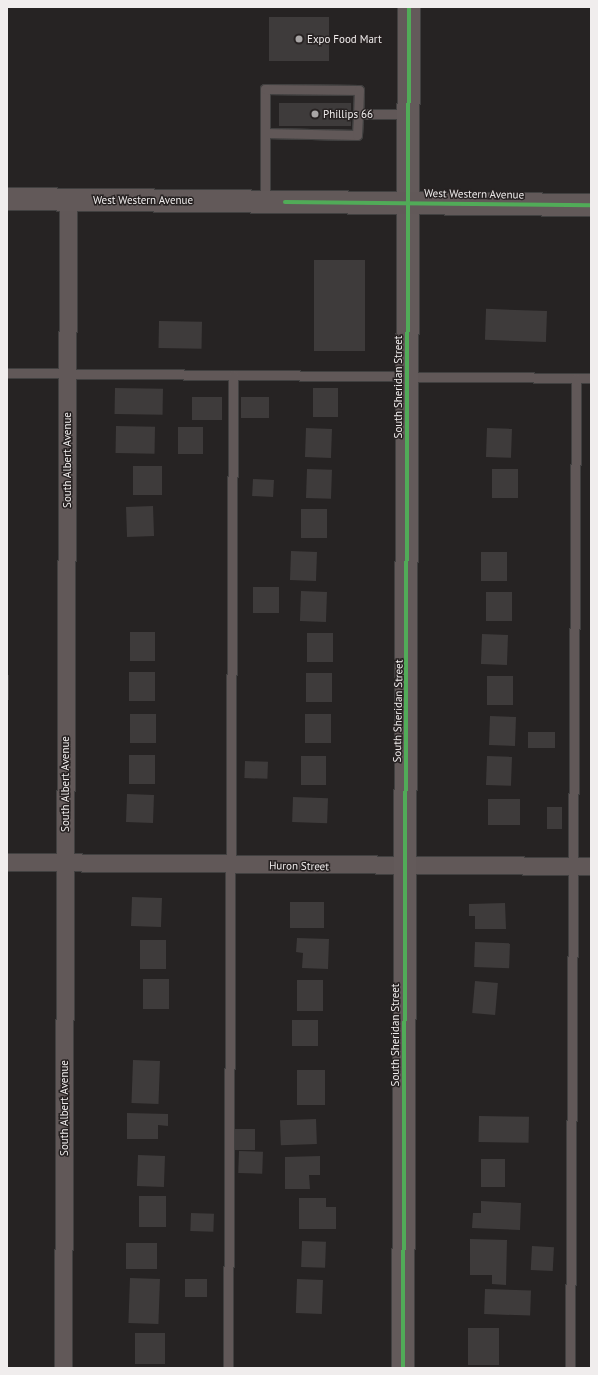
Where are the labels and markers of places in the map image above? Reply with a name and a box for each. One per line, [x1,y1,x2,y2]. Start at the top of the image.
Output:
place label: Expo Food Mart [307,32,382,46]
marker: Expo Food Mart [294,34,304,44]
place label: Phillips 66 [323,107,373,121]
marker: Phillips 66 [310,109,320,119]

